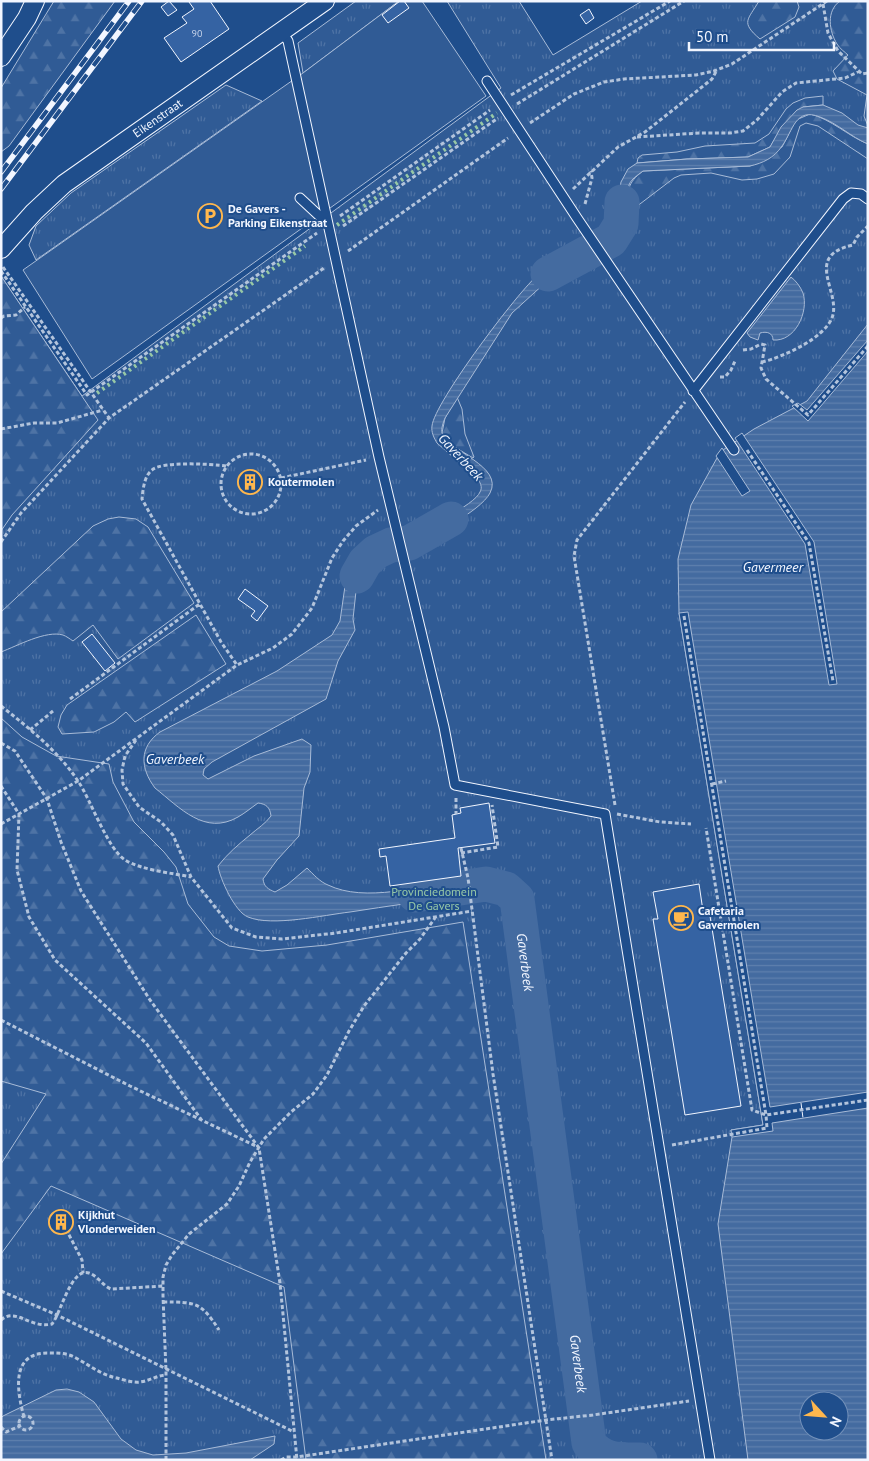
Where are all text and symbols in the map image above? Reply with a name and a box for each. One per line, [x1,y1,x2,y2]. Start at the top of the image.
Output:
scale bar [689,20,834,52]
house number: 90 [192,27,203,40]
text: 50 m [696,27,729,46]
street label: Eikenstraat [130,95,185,140]
place label: De Gavers - Parking Eikenstraat [228,201,328,230]
parking icon: De Gavers - Parking Eikenstraat [197,203,223,229]
water label: Gaverbeek [434,429,488,485]
building icon: Koutermolen [237,469,263,495]
place label: Koutermolen [268,474,334,489]
water label: Gavermeer [743,558,805,576]
water label: Gaverbeek [146,750,205,768]
park label: Provinciedomein De Gavers [391,884,477,913]
place label: Cafetaria Gavermolen [698,903,759,932]
cafe icon: Cafetaria Gavermolen [668,905,694,931]
water label: Gaverbeek [513,932,538,993]
place label: Kijkhut Vlonderweiden [77,1207,156,1236]
building icon: Kijkhut Vlonderweiden [48,1209,74,1235]
water label: Gaverbeek [566,1333,591,1395]
north arrow [799,1391,849,1441]
text: N [826,1414,846,1430]

